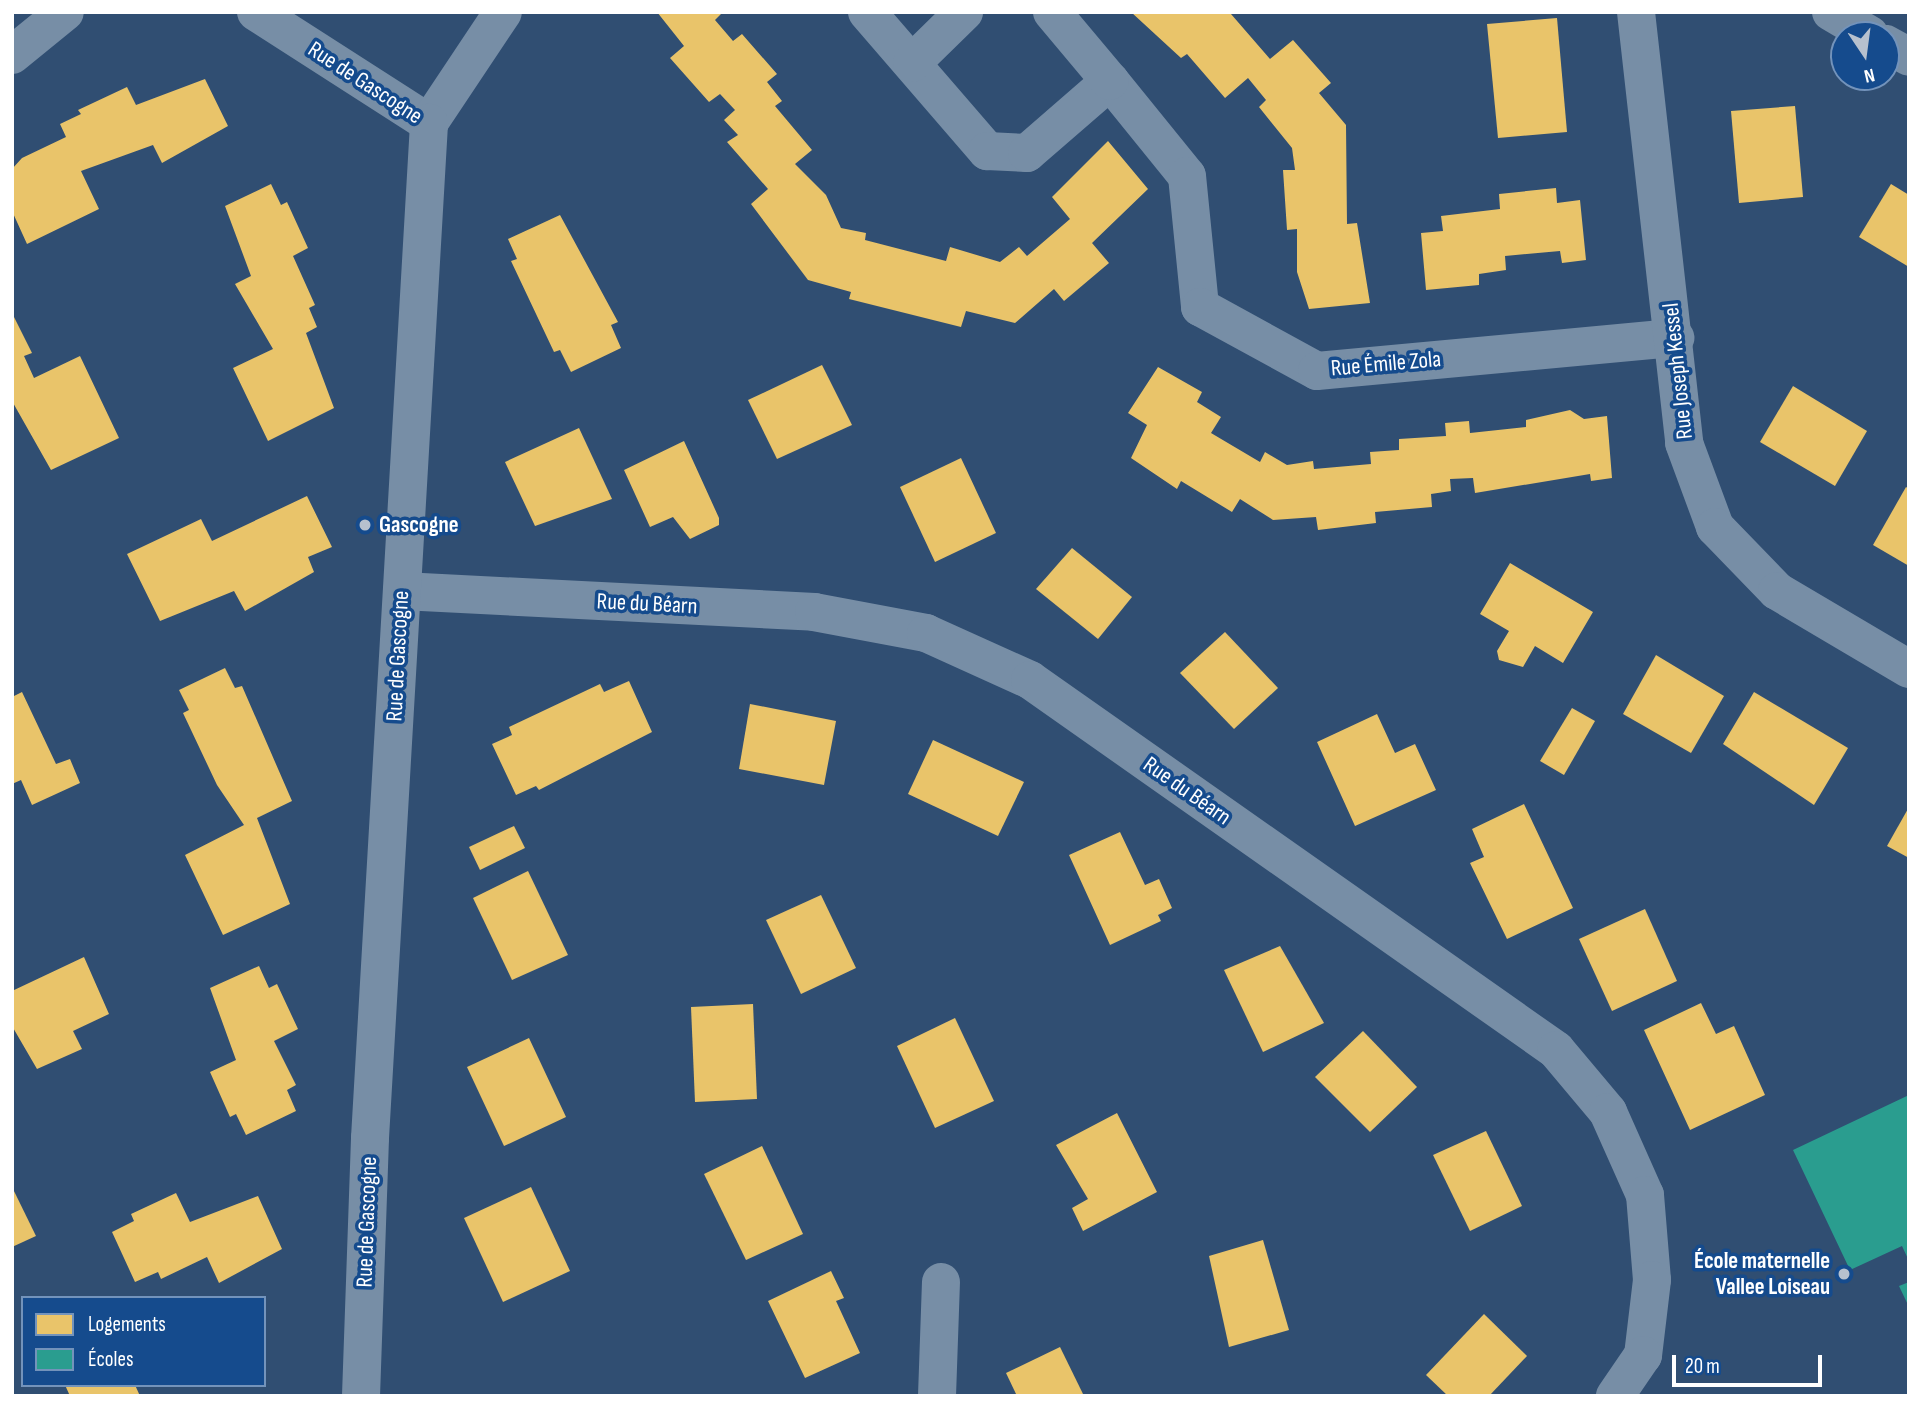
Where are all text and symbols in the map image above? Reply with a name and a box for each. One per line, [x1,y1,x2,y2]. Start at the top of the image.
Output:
north arrow [1830,21,1900,91]
street label: Rue de Gascogne [303,36,427,130]
text: N [1862,63,1877,87]
street label: Rue Joseph Kessel [1657,301,1699,441]
street label: Rue Émile Zola [1330,345,1442,383]
place label: Gascogne [379,511,459,539]
marker: Gascogne [357,517,373,533]
street label: Rue du Béarn [596,588,698,620]
street label: Rue de Gascogne [381,590,415,722]
street label: Rue du Béarn [1138,751,1236,831]
street label: Rue de Gascogne [351,1156,383,1288]
place label: École maternelle Vallee Loiseau [1694,1247,1830,1301]
marker: École maternelle Vallee Loiseau [1836,1266,1852,1282]
legend [21,1296,266,1387]
text: Logements [88,1312,166,1337]
scale bar [1676,1342,1826,1386]
text: Écoles [88,1347,133,1372]
text: 20 m [1685,1354,1720,1379]

